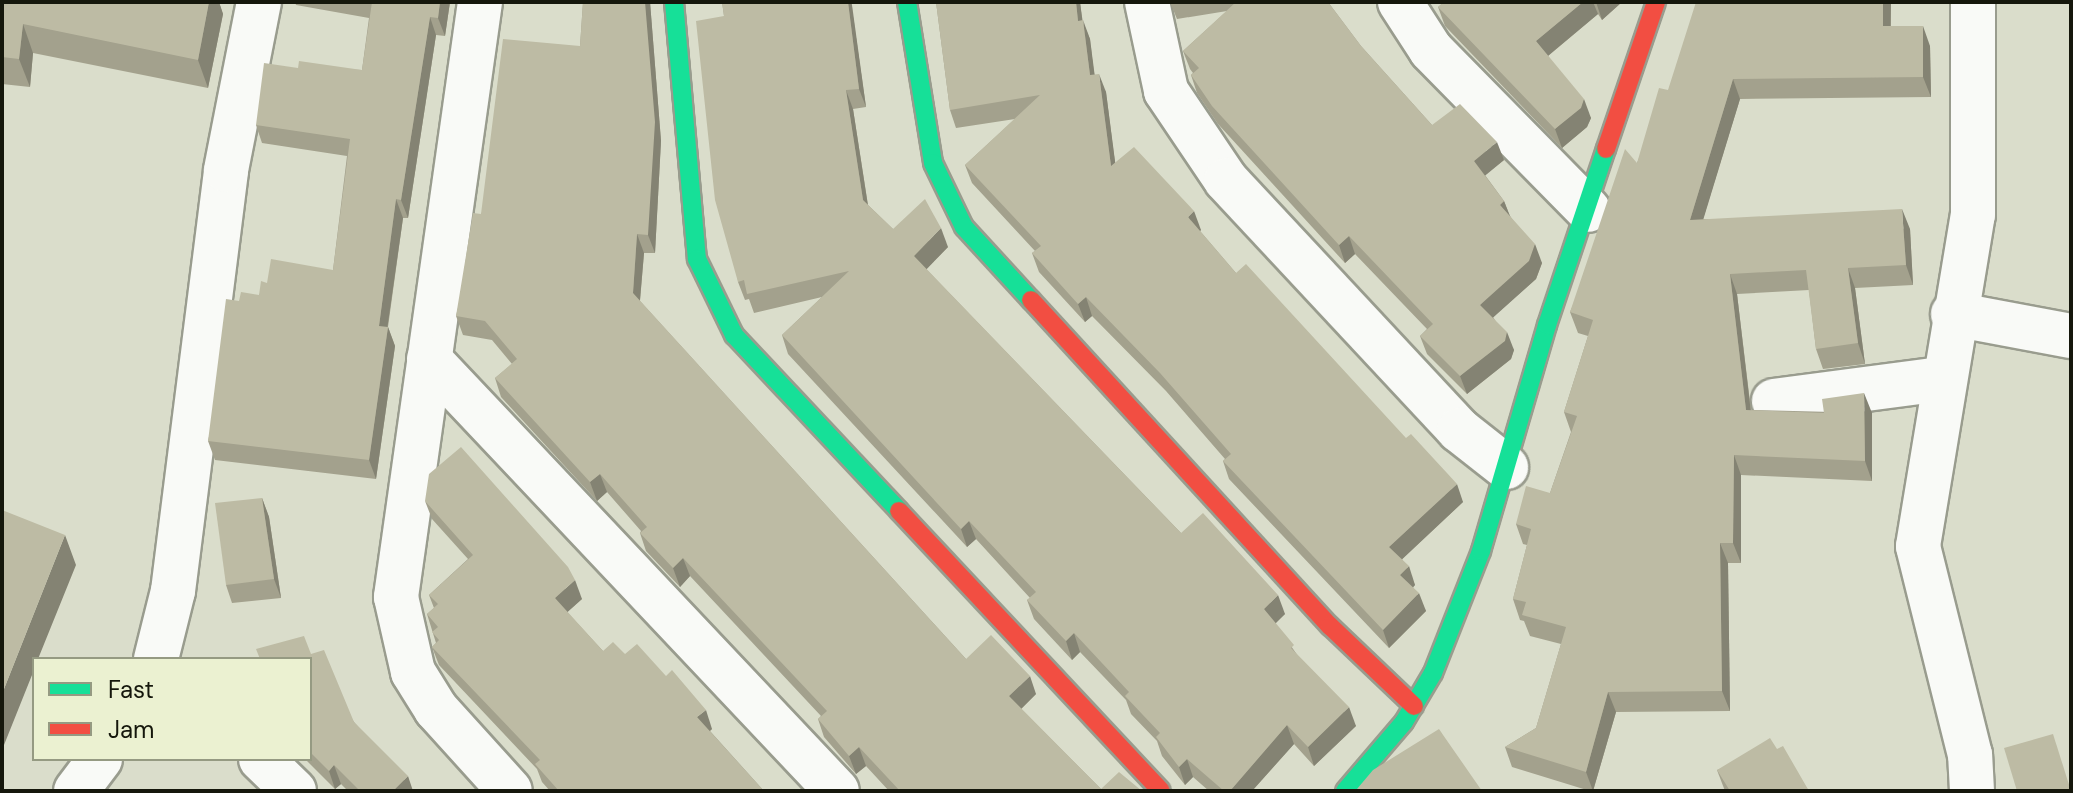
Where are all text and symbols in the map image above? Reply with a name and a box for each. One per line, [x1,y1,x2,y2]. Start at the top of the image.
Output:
legend [32,657,312,761]
text: Fast [108,674,154,705]
text: Jam [108,714,154,745]

